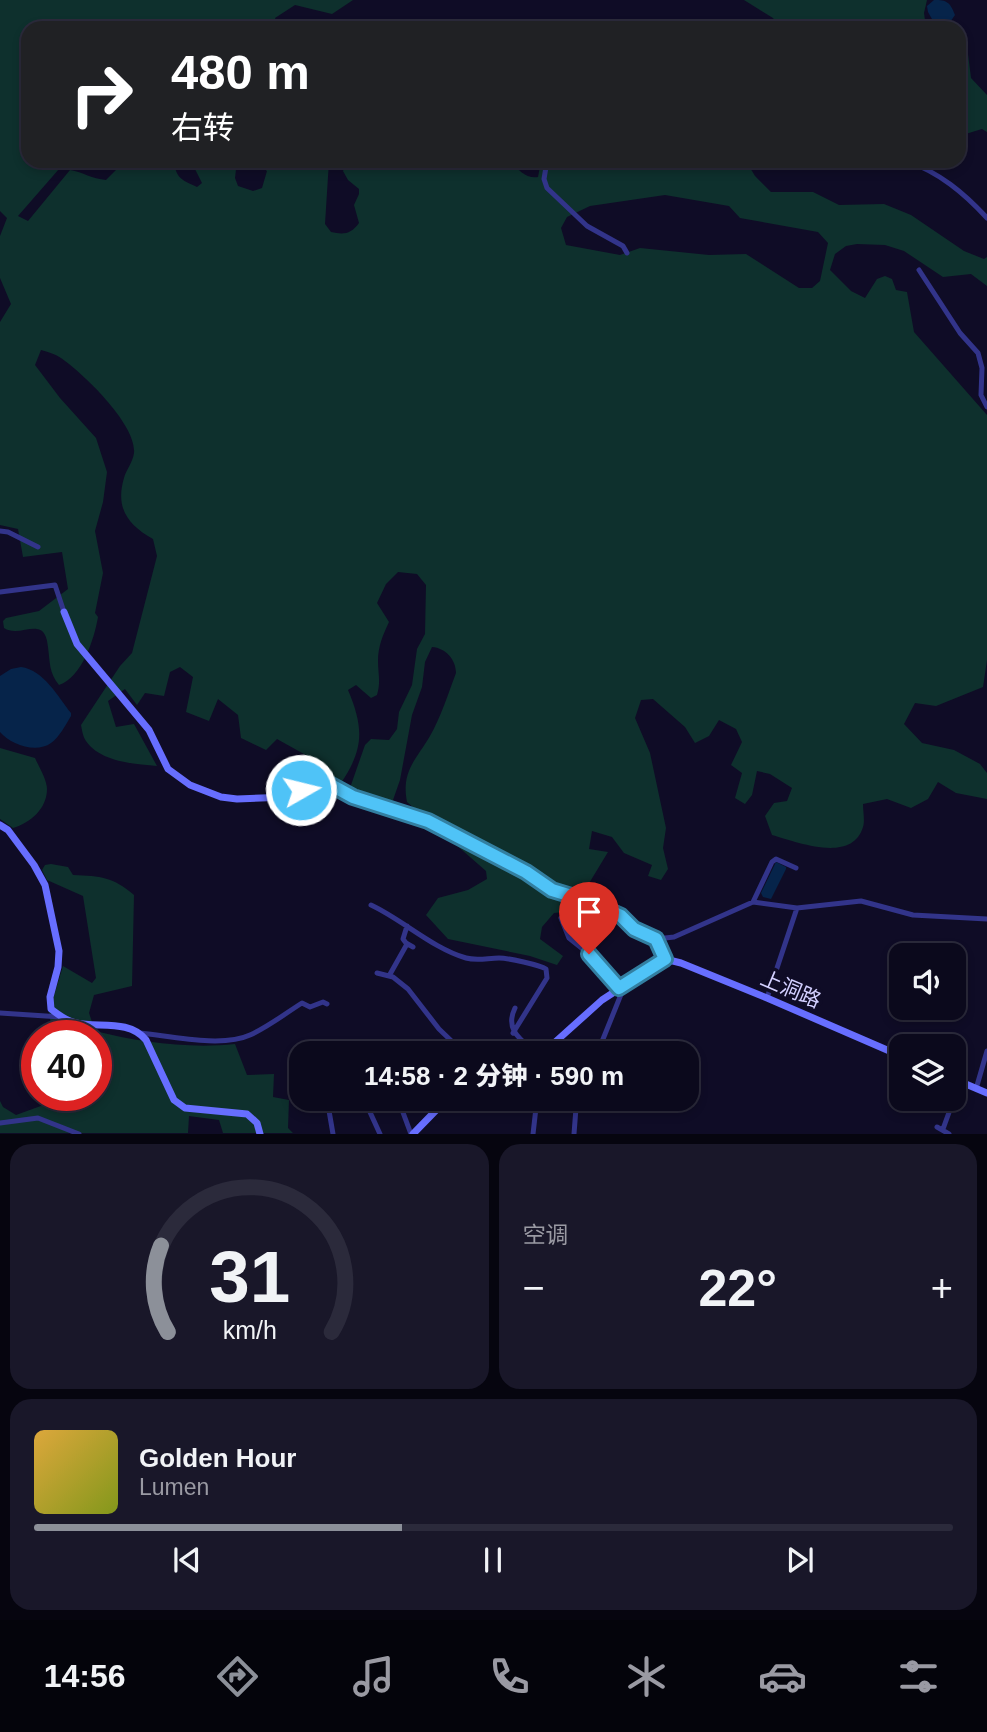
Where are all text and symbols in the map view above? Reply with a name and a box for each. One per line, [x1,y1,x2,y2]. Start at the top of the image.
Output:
text: 480 m [171,45,310,99]
icon: right [56,49,147,140]
text: 右转 [171,110,235,146]
position arrow [264,753,338,827]
pin [559,882,619,954]
icon: arrive [570,893,608,931]
map controls [889,943,966,1111]
button: sound [889,943,966,1020]
street label: 上洞路 [758,966,824,1012]
speed limit sign: 40 [21,1020,112,1111]
button: layers [889,1034,966,1111]
text: 14:58 · 2 分钟 · 590 m [364,1061,624,1091]
text: 空调 [523,1222,569,1248]
text: 31 [209,1237,290,1318]
text: 22° [698,1259,777,1317]
text: − [523,1267,545,1309]
text: + [931,1267,953,1309]
text: km/h [222,1316,276,1344]
text: Golden Hour [139,1443,296,1473]
text: Lumen [139,1474,209,1500]
icon: previous [168,1541,206,1579]
icon: pause [474,1541,512,1579]
icon: next [781,1541,819,1579]
icon: directions [213,1652,262,1701]
icon: music [349,1652,398,1701]
icon: phone [485,1652,534,1701]
icon: climate [622,1652,671,1701]
icon: car [758,1652,807,1701]
icon: filters [894,1652,943,1701]
text: 14:56 [44,1658,125,1694]

